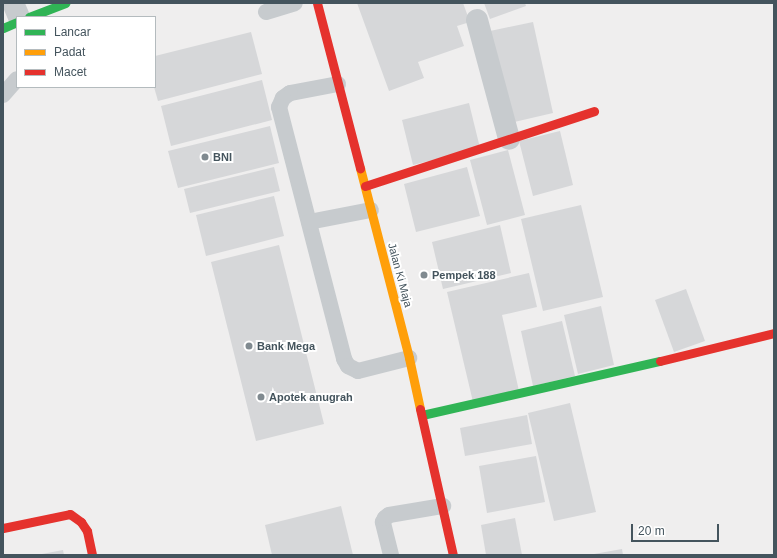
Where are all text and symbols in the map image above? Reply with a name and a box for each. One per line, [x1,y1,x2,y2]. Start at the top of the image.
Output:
legend [16,16,156,88]
text: Lancar [54,25,91,39]
text: Padat [54,45,85,59]
text: Macet [54,65,87,79]
place label: BNI [213,150,232,164]
marker: BNI [200,152,210,162]
street label: Jalan Ki Maja [385,241,415,309]
place label: Pempek 188 [432,268,496,282]
marker: Pempek 188 [419,270,429,280]
place label: Bank Mega [257,339,315,353]
marker: Bank Mega [244,341,254,351]
place label: Apotek anugrah [269,390,353,404]
marker: Apotek anugrah [256,392,266,402]
scale bar [633,516,721,542]
text: 20 m [638,524,665,538]

